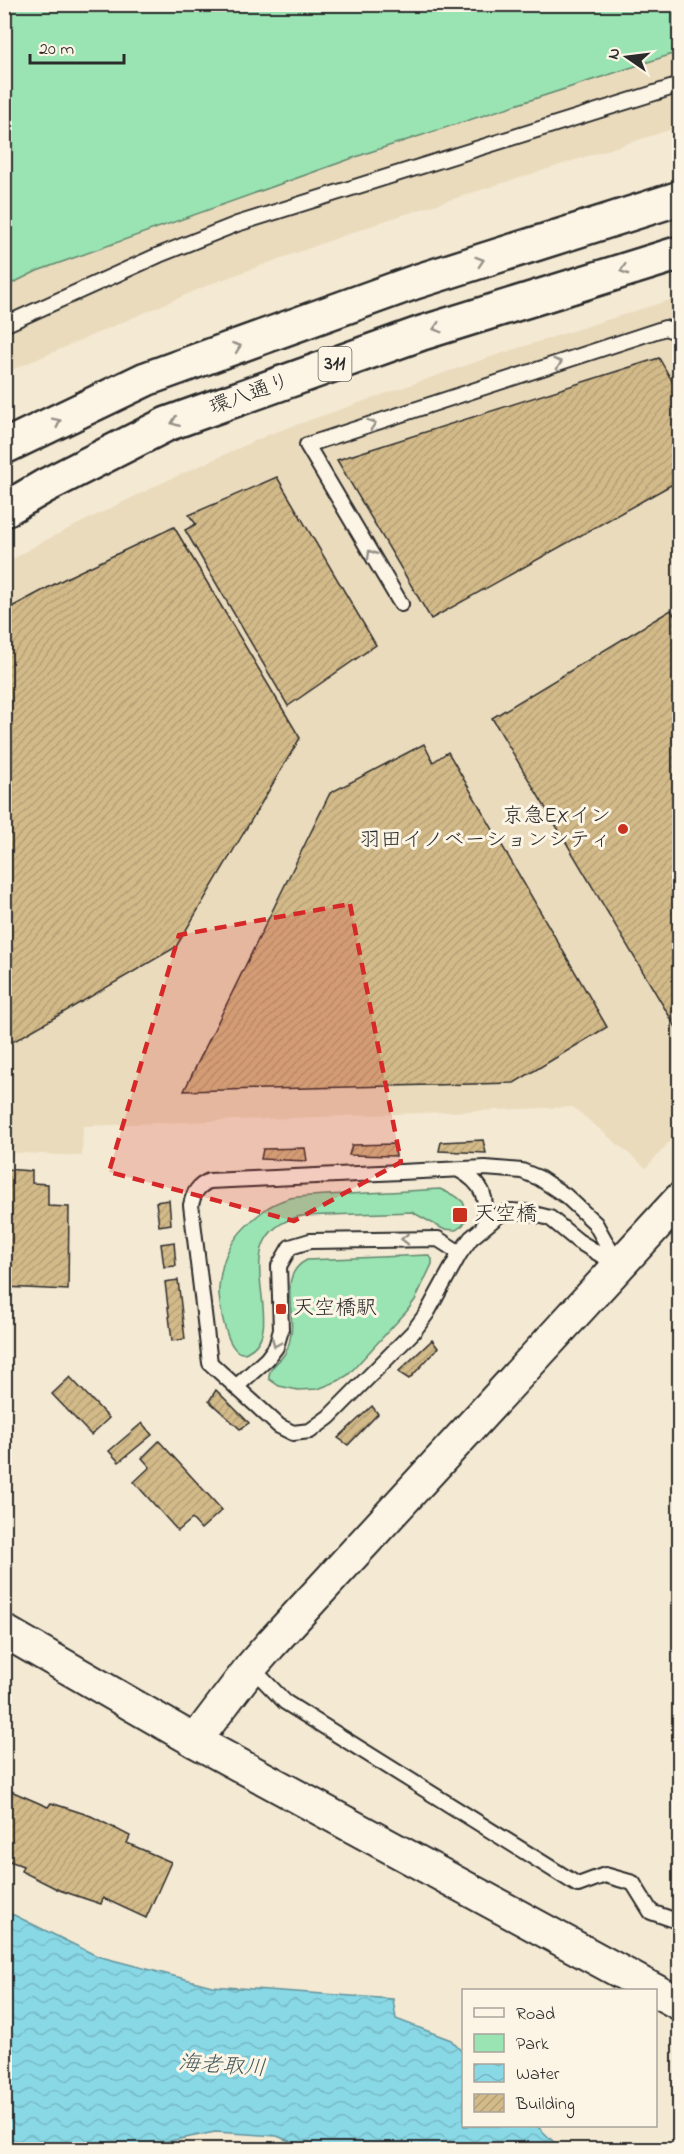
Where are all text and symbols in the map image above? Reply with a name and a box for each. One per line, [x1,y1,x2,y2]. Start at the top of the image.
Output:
scale bar [30,27,124,65]
north arrow [597,27,657,87]
text: 20 m [39,37,74,63]
text: N [601,46,627,62]
one-way arrow [474,256,485,269]
one-way arrow [619,263,630,276]
one-way arrow [433,321,443,334]
one-way arrow [231,341,242,354]
road number: 311 [318,347,352,381]
one-way arrow [552,358,563,371]
street label: 環八通り [205,367,295,423]
one-way arrow [170,415,181,427]
one-way arrow [51,417,62,429]
one-way arrow [366,418,377,431]
one-way arrow [367,550,378,560]
place label: 京急EXイン 羽田イノベーションシティ [359,802,611,856]
marker: 京急EXイン 羽田イノベーションシティ [616,822,630,836]
place label: 天空橋 [474,1200,537,1230]
marker: 天空橋 [451,1206,469,1224]
one-way arrow [401,1233,410,1246]
place label: 天空橋駅 [293,1294,377,1324]
marker: 天空橋駅 [274,1302,288,1316]
one-way arrow [271,1336,283,1347]
legend [462,1989,657,2127]
text: Road [516,2002,555,2028]
text: Park [516,2032,549,2058]
water label: 海老取川 [177,2048,267,2086]
text: Water [516,2062,560,2088]
text: Building [515,2092,575,2119]

